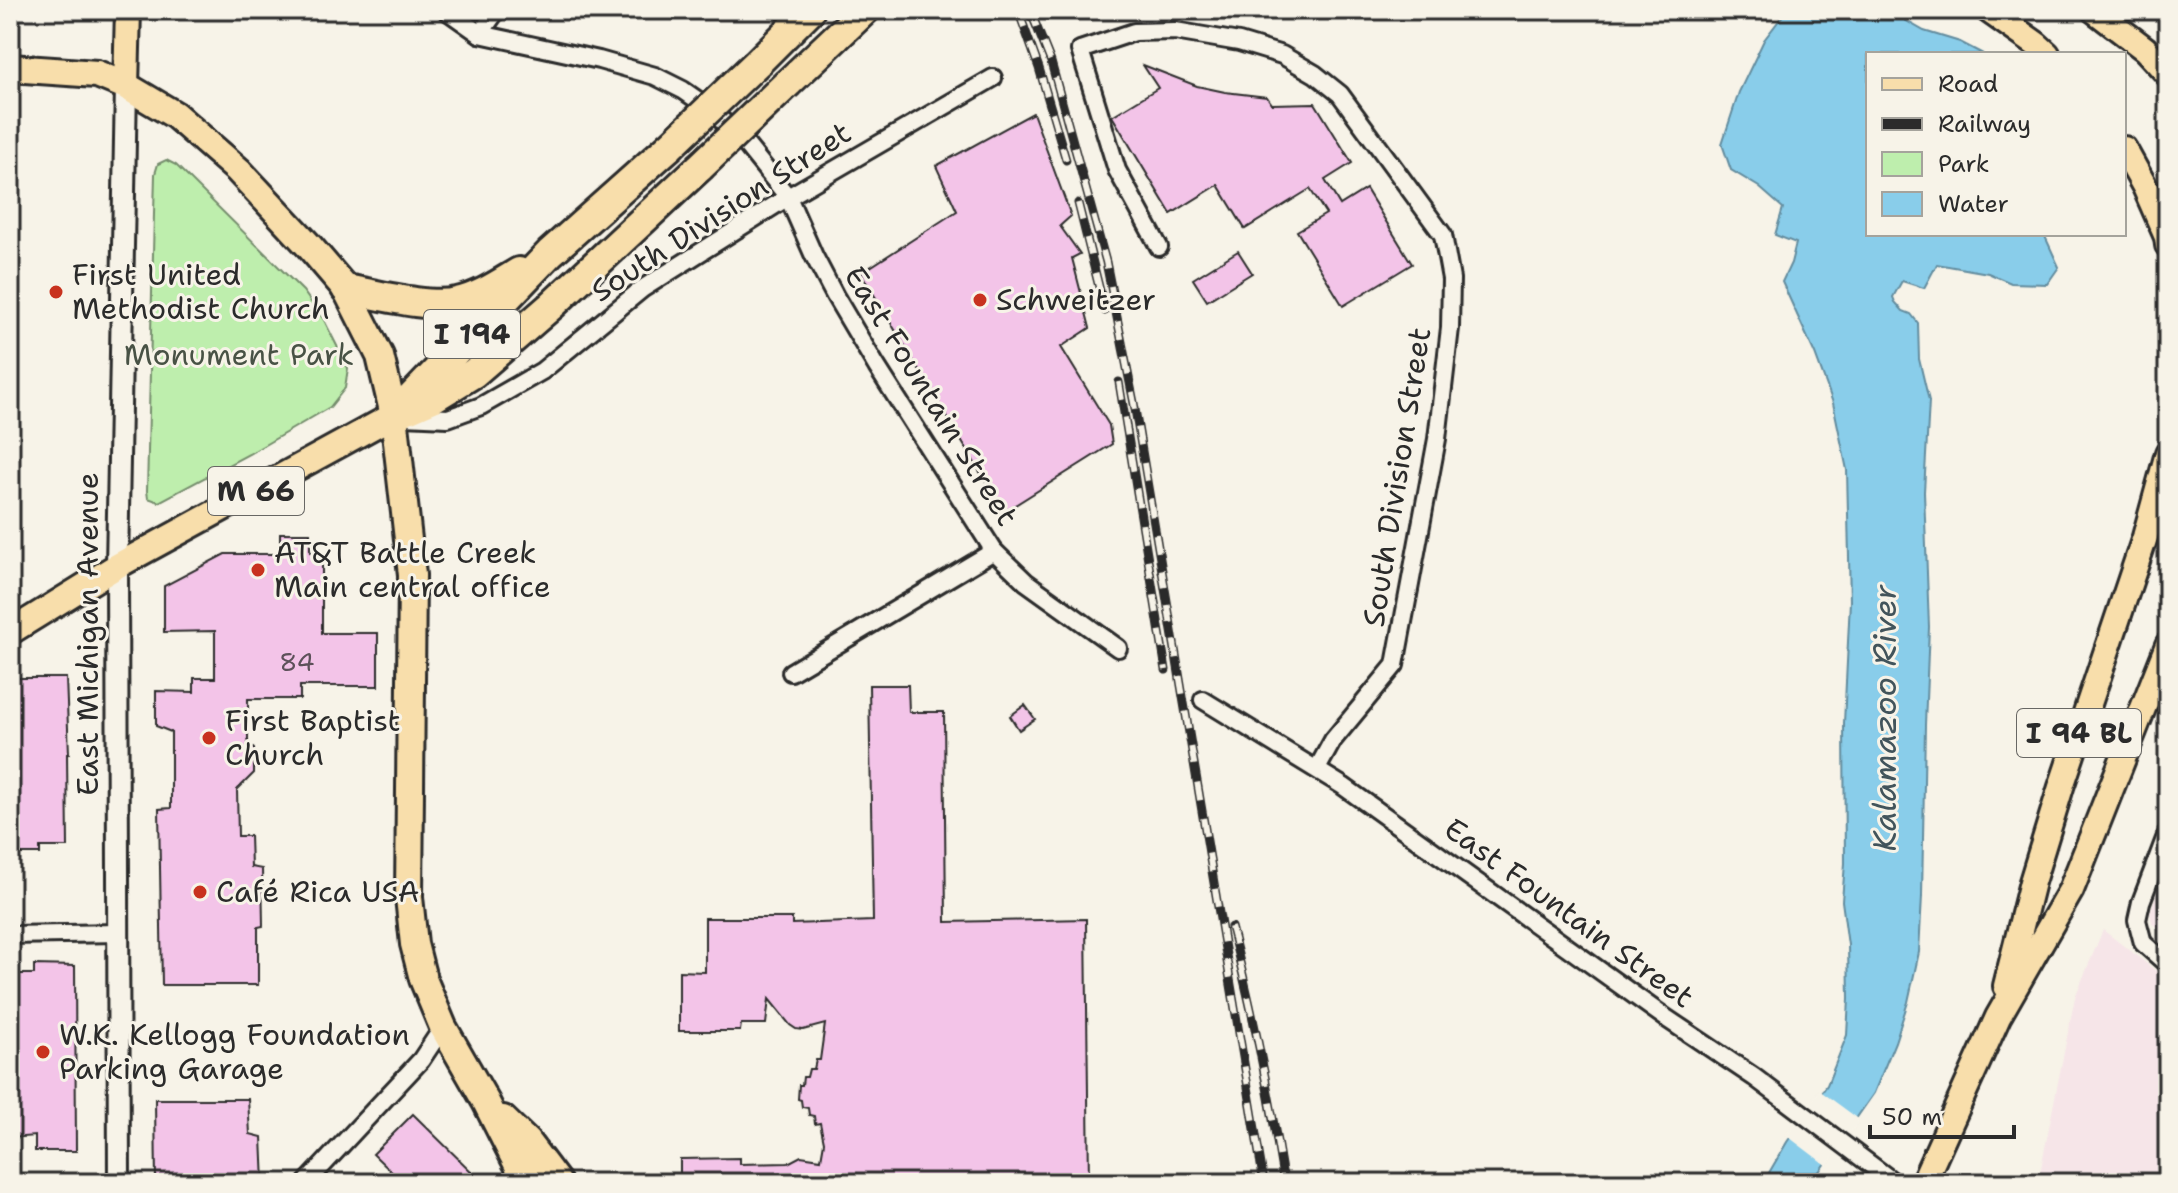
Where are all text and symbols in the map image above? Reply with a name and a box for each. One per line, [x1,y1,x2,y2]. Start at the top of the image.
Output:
legend [1866,52,2126,236]
text: Road [1938,68,1998,100]
text: Railway [1938,108,2031,140]
street label: South Division Street [583,112,859,311]
text: Park [1938,148,1990,180]
text: Water [1938,188,2009,220]
place label: First United Methodist Church [72,254,330,329]
street label: East Fountain Street [835,258,1028,533]
place label: Schweitzer [996,279,1156,320]
marker: First United Methodist Church [47,283,65,301]
marker: Schweitzer [971,291,989,309]
road number: I 194 [424,310,520,358]
street label: South Division Street [1353,324,1440,629]
park label: Monument Park [124,334,354,375]
road number: M 66 [208,467,304,515]
street label: East Michigan Avenue [67,472,108,796]
place label: AT&T Battle Creek Main central office [274,532,551,607]
marker: AT&T Battle Creek Main central office [249,561,267,579]
water label: Kalamazoo River [1863,584,1906,851]
house number: 84 [279,644,315,679]
place label: First Baptist Church [225,700,401,775]
road number: I 94 BL [2017,709,2141,757]
marker: First Baptist Church [200,729,218,747]
street label: East Fountain Street [1436,808,1702,1017]
place label: Café Rica USA [216,871,420,912]
marker: Café Rica USA [191,883,209,901]
place label: W.K. Kellogg Foundation Parking Garage [59,1014,410,1089]
marker: W.K. Kellogg Foundation Parking Garage [34,1043,52,1061]
scale bar [1870,1089,2014,1139]
text: 50 m [1882,1101,1942,1133]

